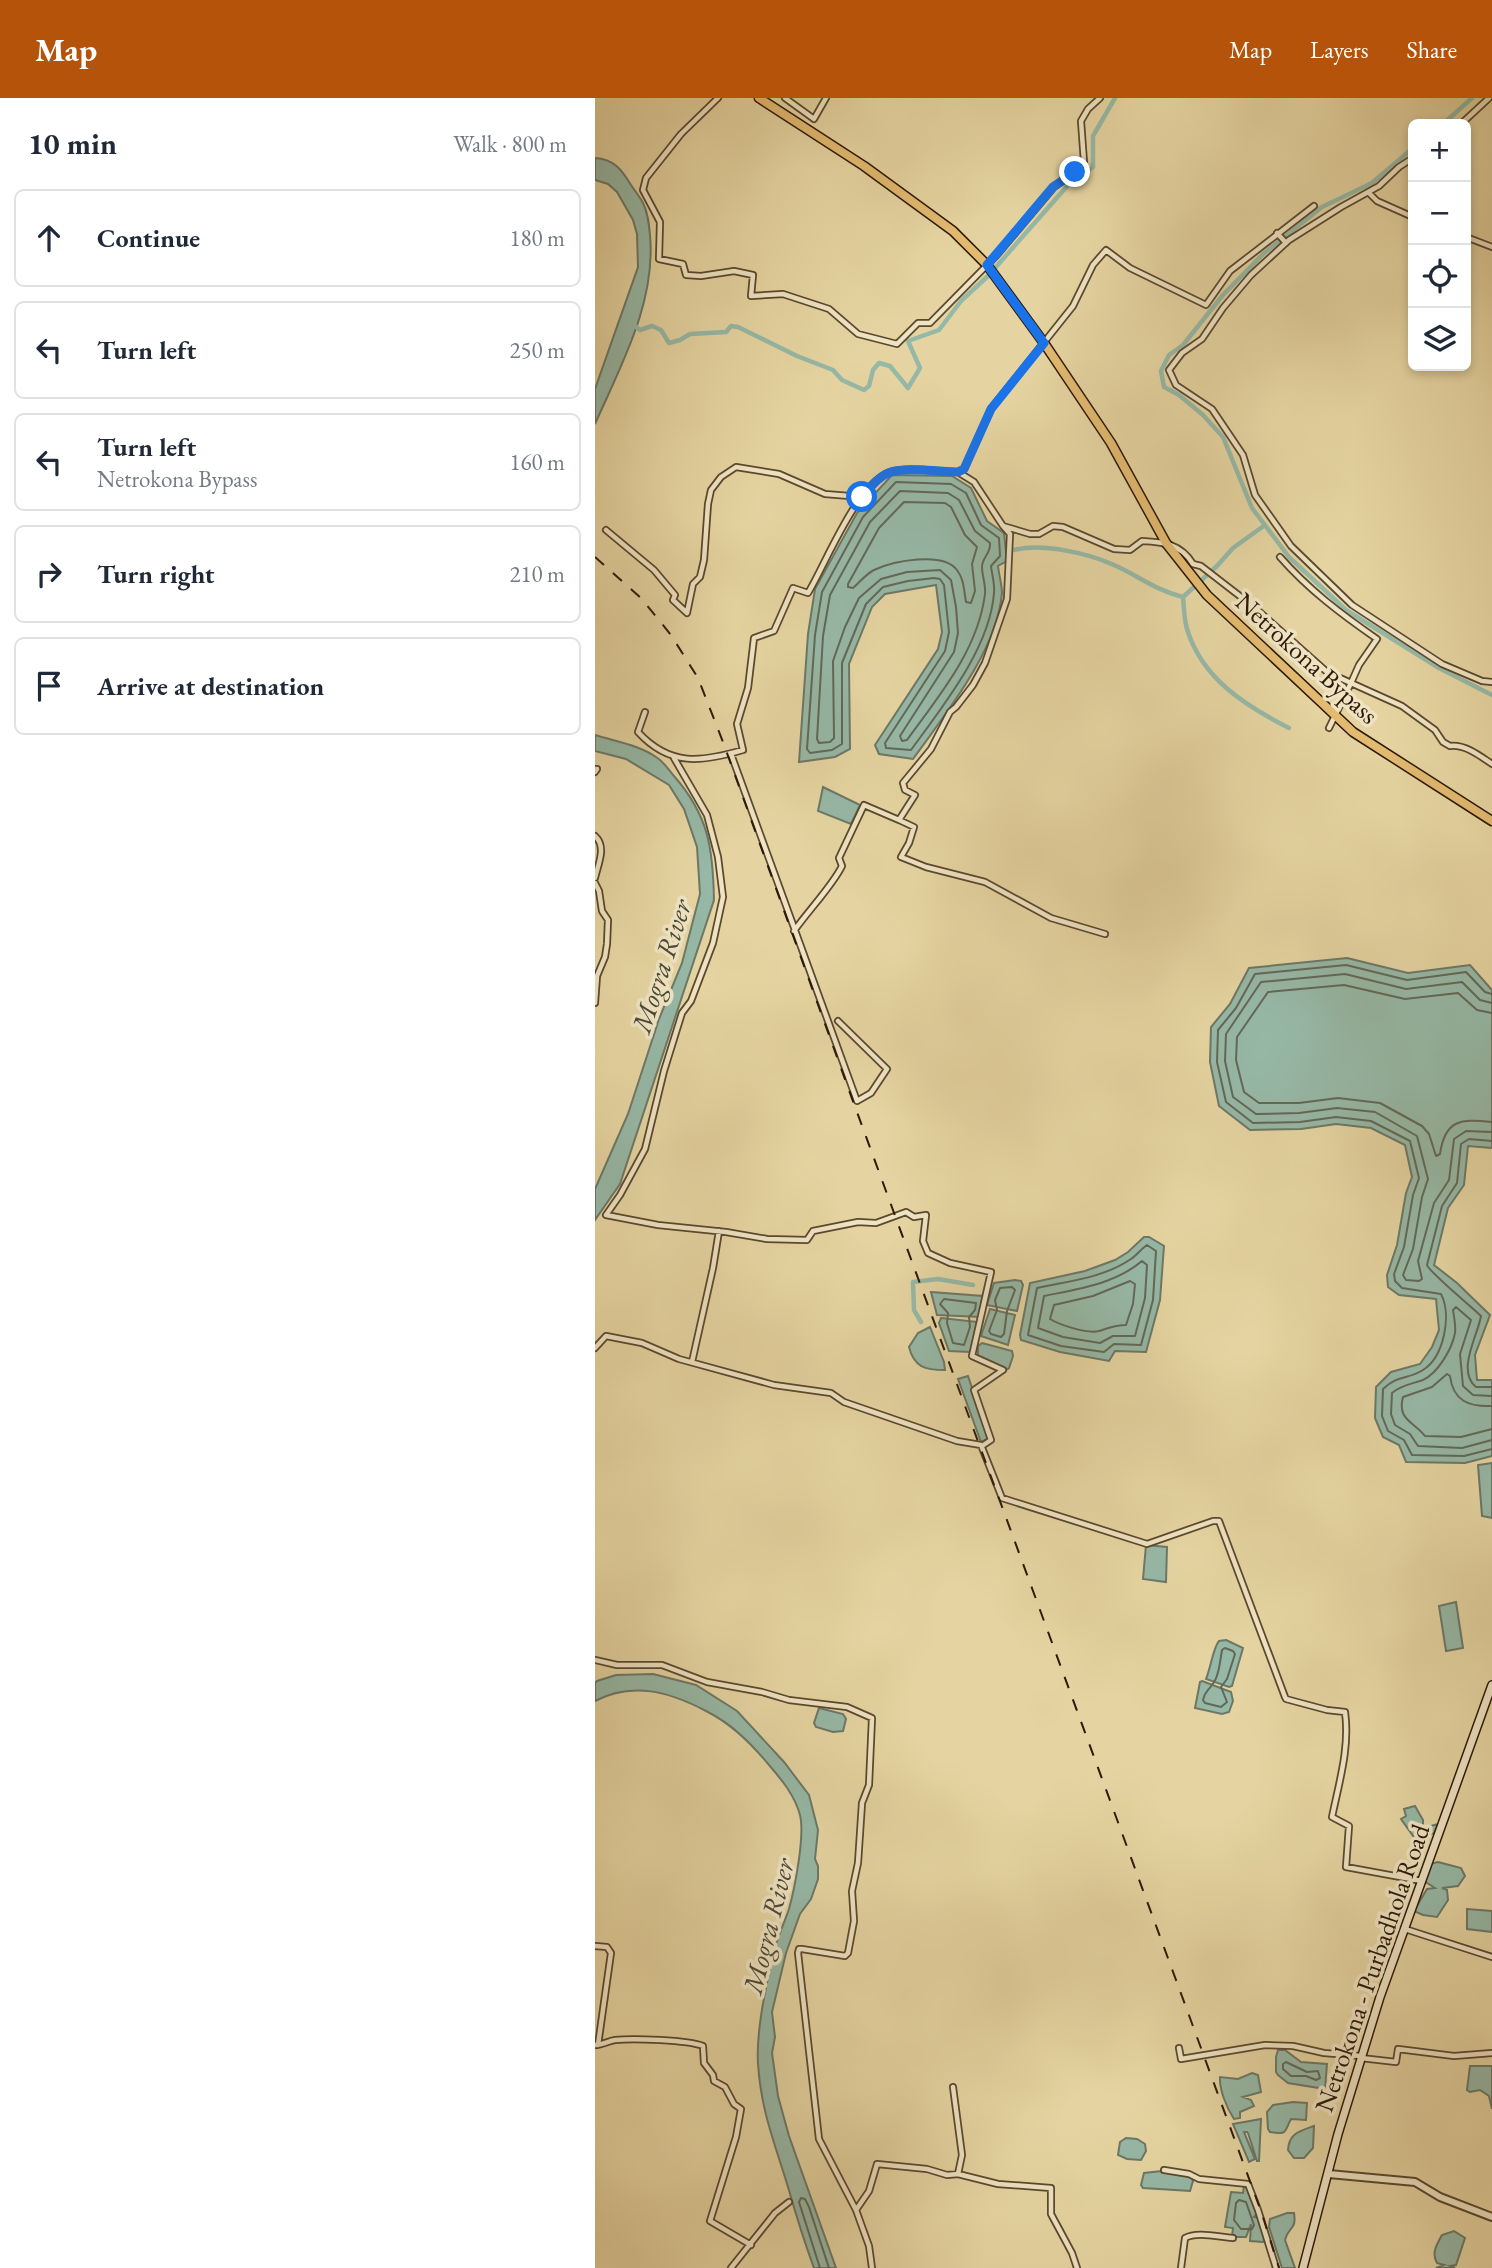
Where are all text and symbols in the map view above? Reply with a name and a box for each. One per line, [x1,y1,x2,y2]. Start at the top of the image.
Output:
text: Map [35,28,97,71]
text: Map [1229,34,1272,65]
text: Layers [1310,34,1369,65]
text: Share [1407,34,1457,65]
map controls [1408,119,1471,371]
button: + [1408,119,1471,182]
text: 10 min [28,124,117,163]
text: Walk · 800 m [453,129,567,159]
route end [1059,156,1090,187]
button: − [1408,182,1471,245]
icon: ahead [30,219,68,257]
text: Continue [97,221,200,255]
text: 180 m [509,223,565,253]
button: locate [1408,245,1471,308]
button: layers [1408,308,1471,371]
icon: left [30,331,68,369]
text: Turn left [97,333,196,367]
text: 250 m [509,335,565,365]
text: Turn left [97,430,196,464]
icon: left [30,443,68,481]
text: 160 m [509,447,565,477]
text: Netrokona Bypass [97,464,257,494]
route start [846,481,877,512]
icon: right [30,555,68,593]
text: Turn right [97,557,215,591]
text: 210 m [509,559,565,589]
street label: Netrokona Bypass [1228,585,1386,731]
icon: arrive [30,667,68,705]
text: Arrive at destination [97,669,324,703]
water label: Mogra River [622,894,700,1039]
street label: Netrokona - Purbadhola Road [1307,1819,1438,2116]
water label: Mogra River [733,1853,802,1999]

